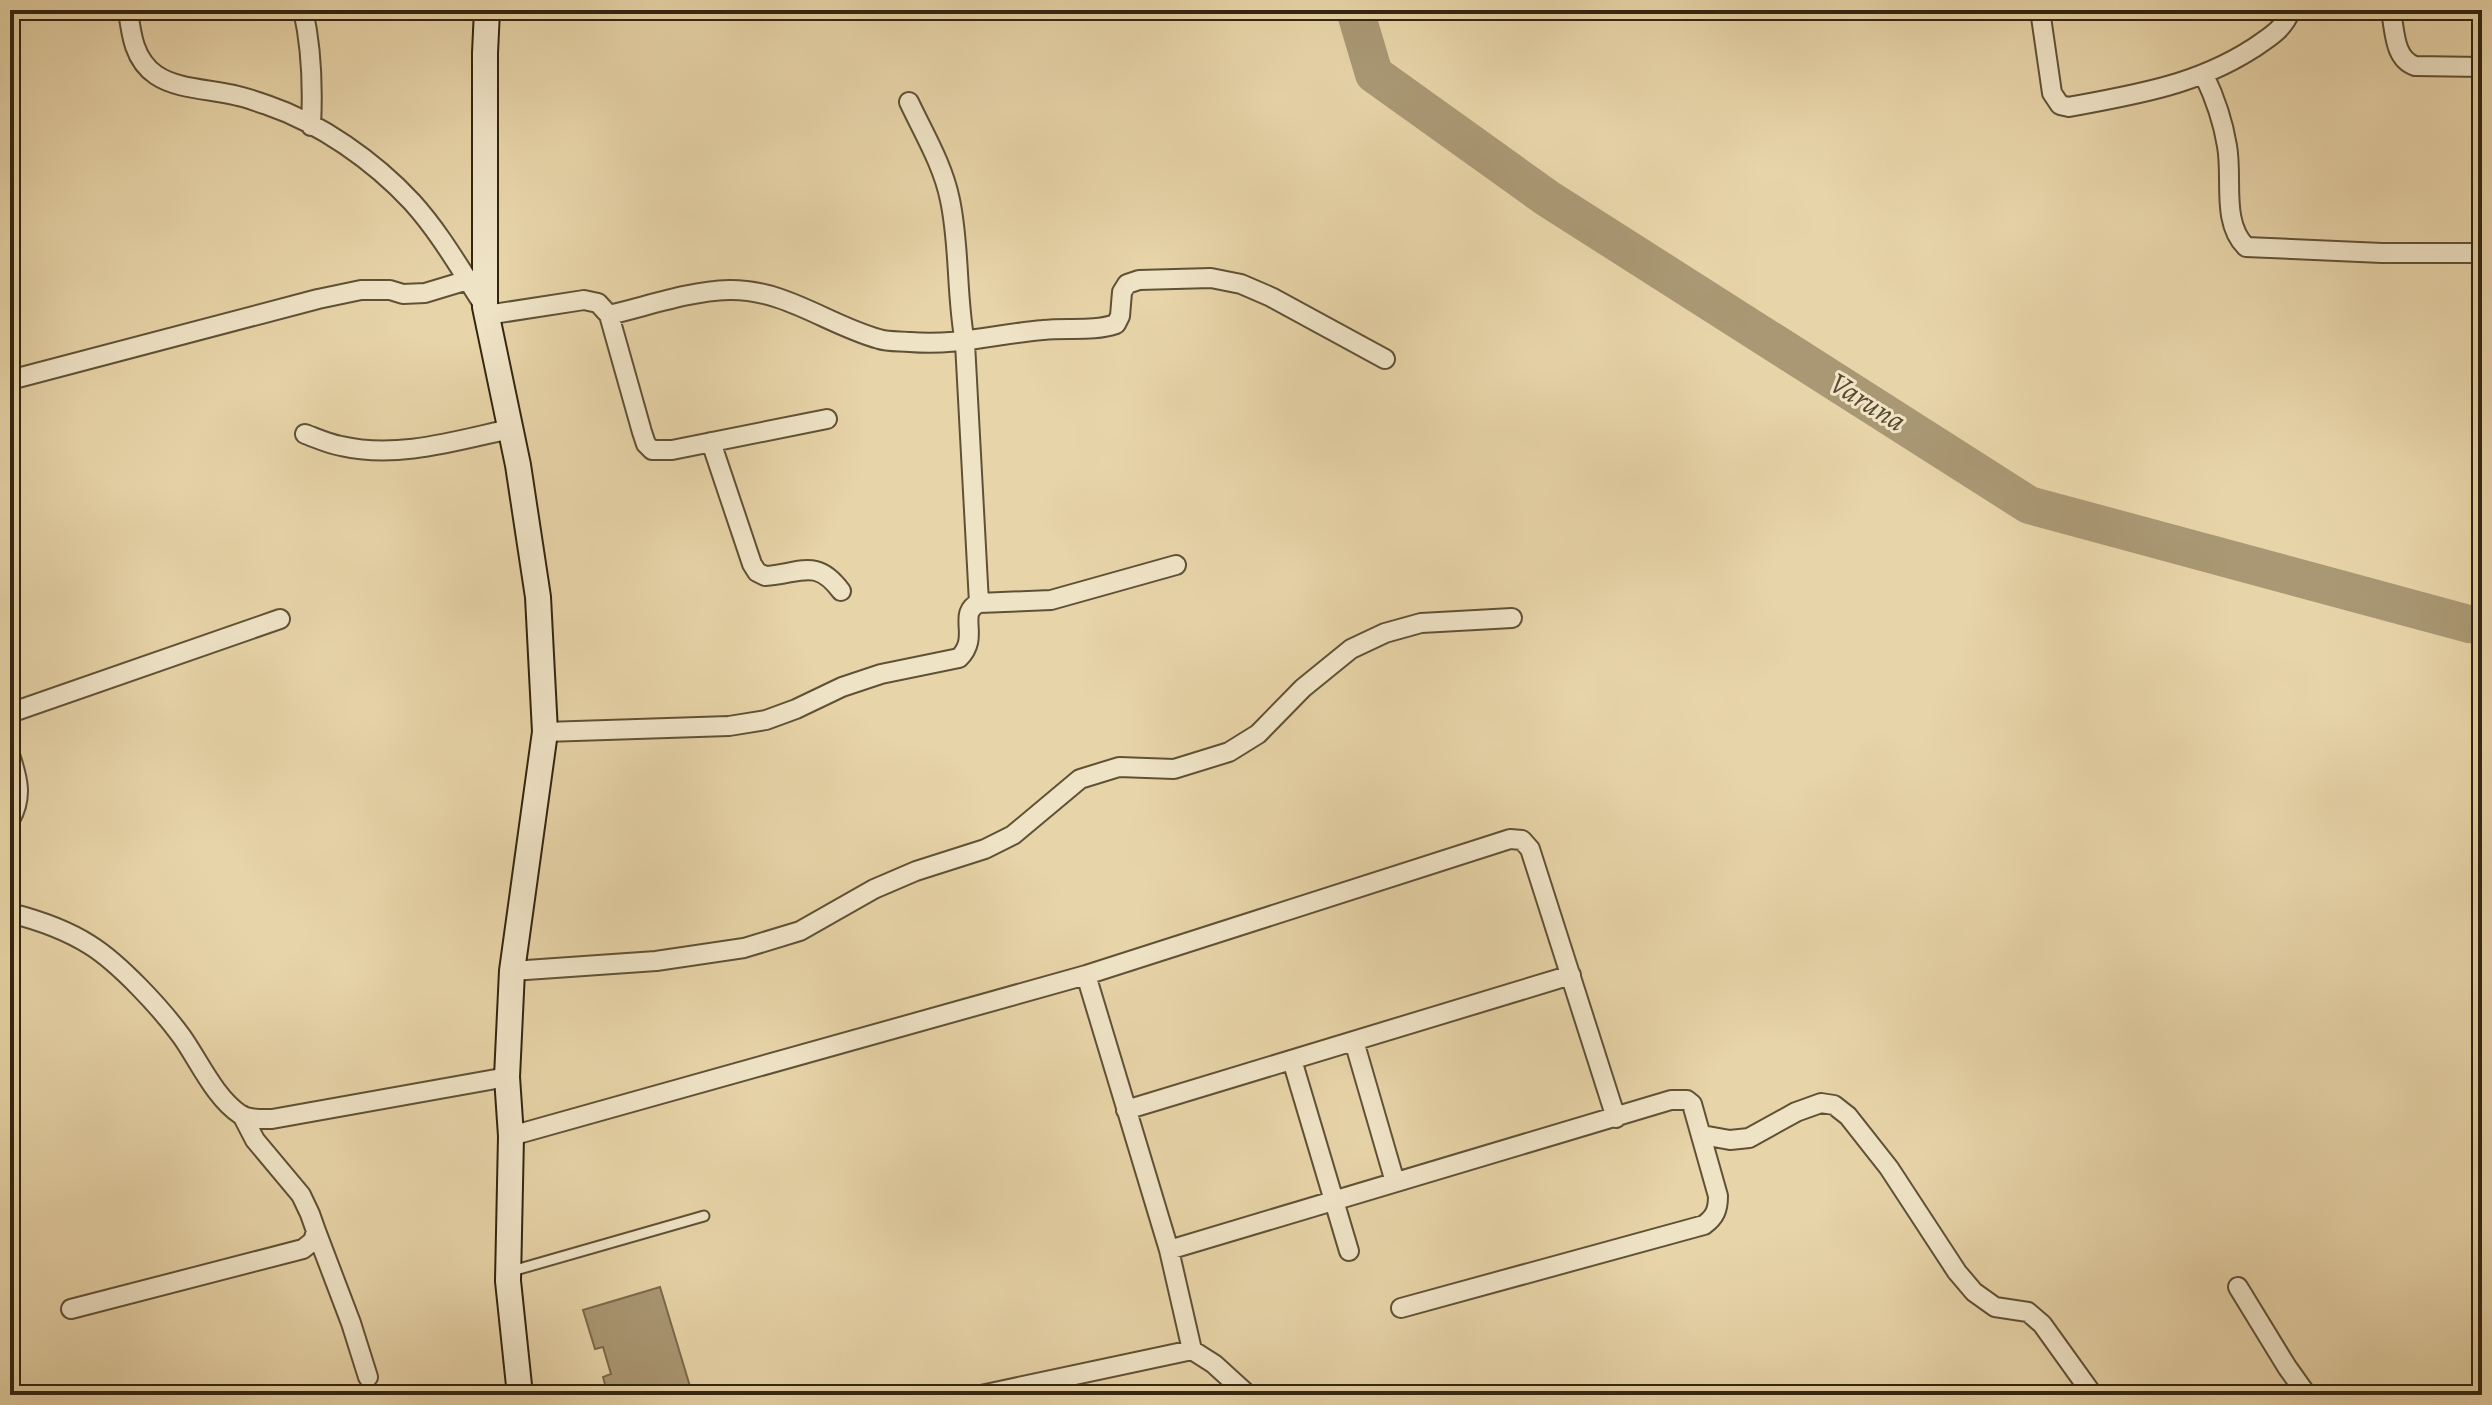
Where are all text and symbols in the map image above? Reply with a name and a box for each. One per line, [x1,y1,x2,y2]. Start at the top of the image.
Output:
water label: Varuna [1822,363,1914,441]

